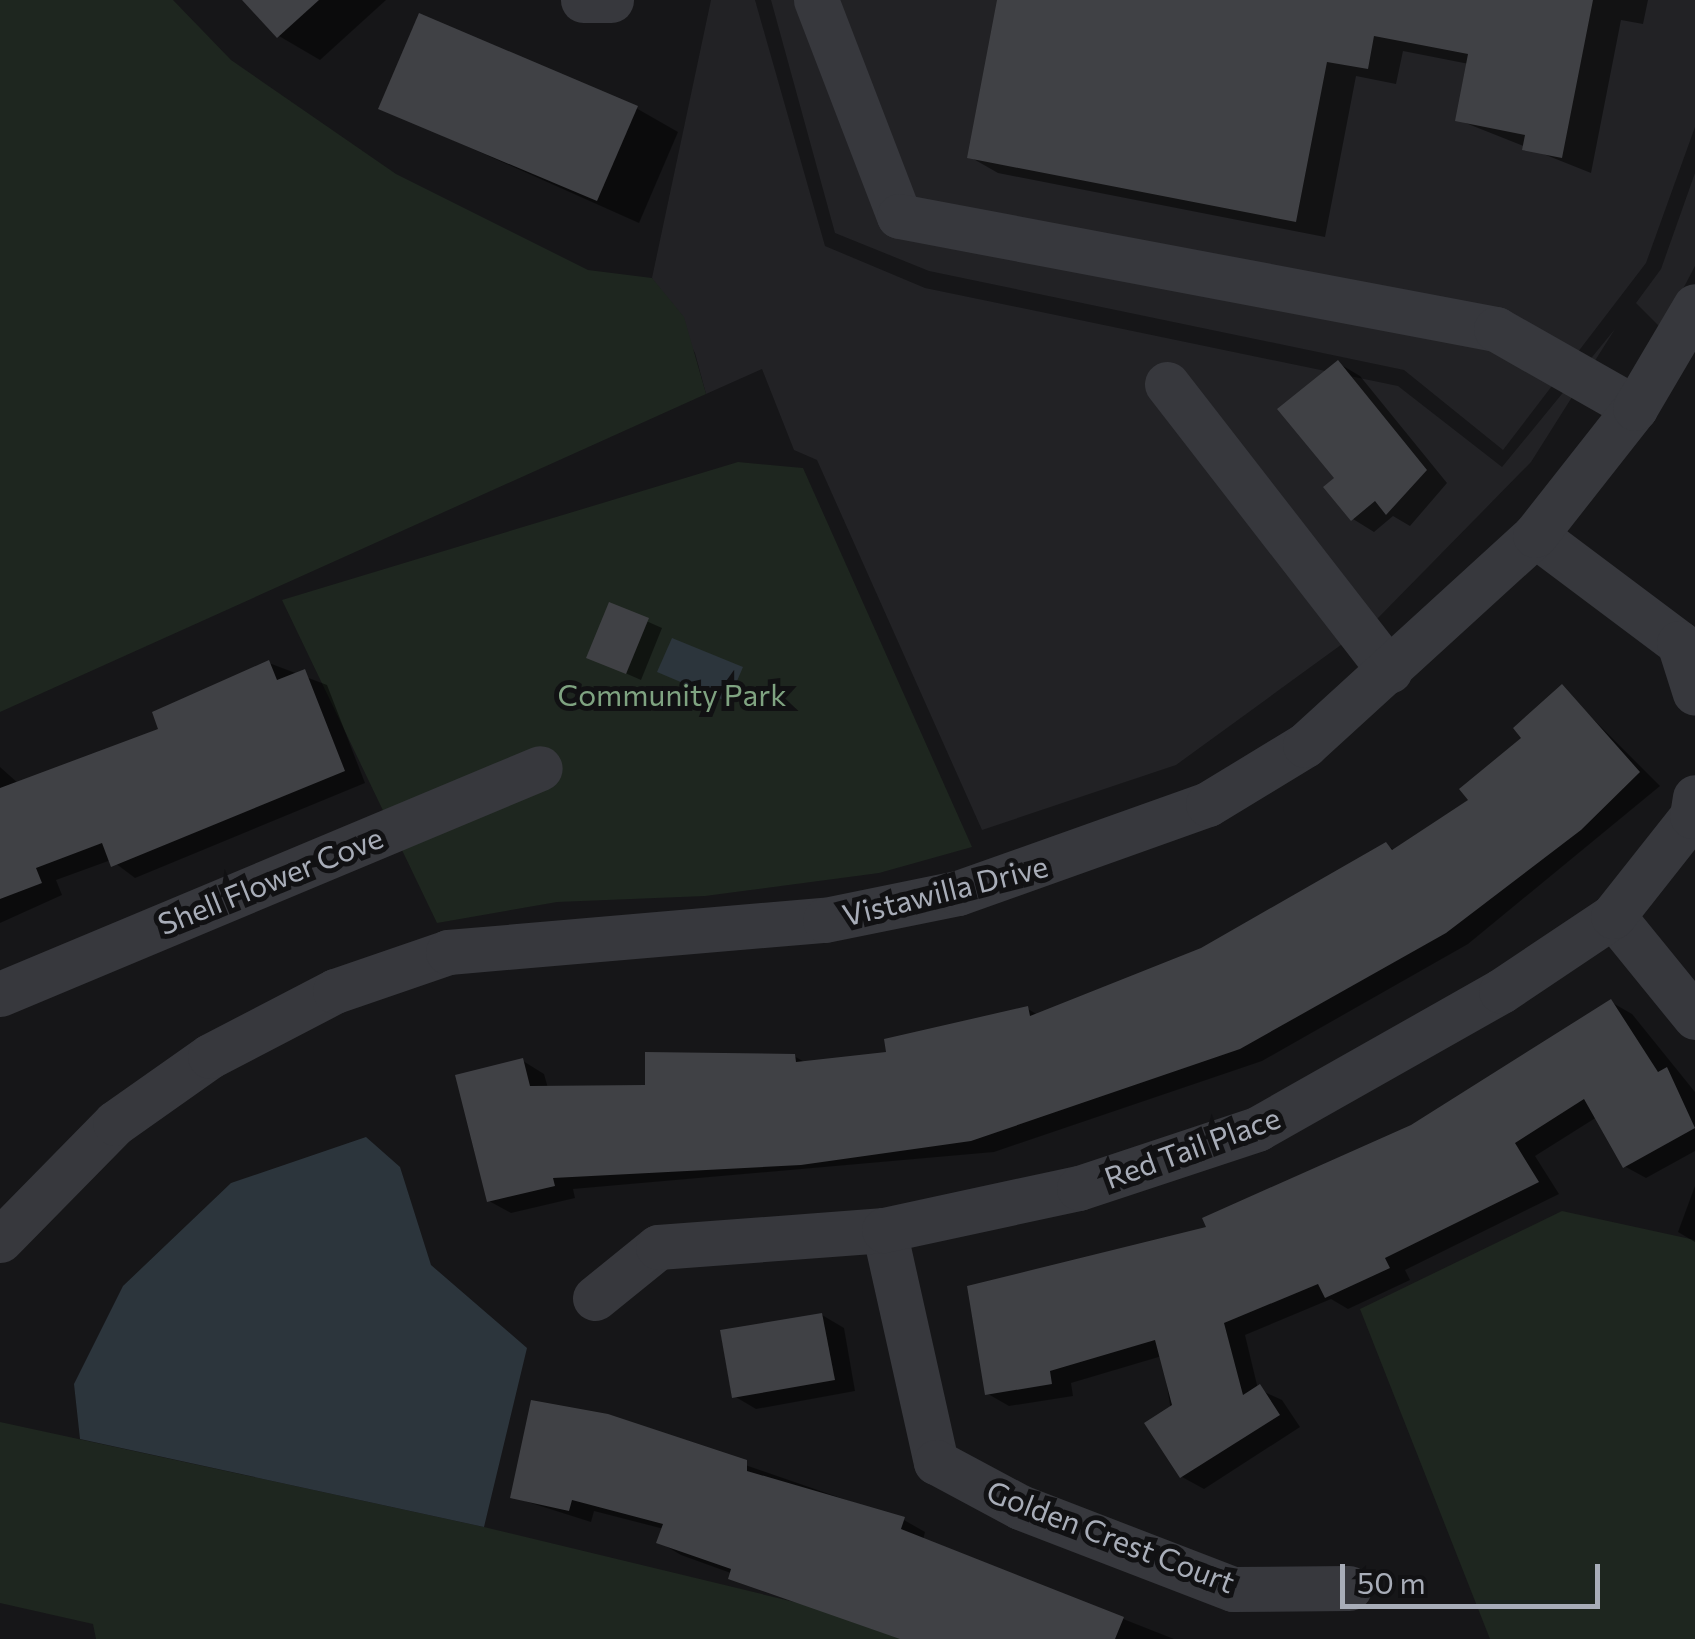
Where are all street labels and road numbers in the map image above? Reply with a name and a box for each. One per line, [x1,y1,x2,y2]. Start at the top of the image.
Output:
street label: Shell Flower Cove [152,818,388,942]
street label: Vistawilla Drive [839,847,1051,933]
street label: Red Tail Place [1099,1099,1285,1195]
street label: Golden Crest Court [982,1472,1240,1600]

